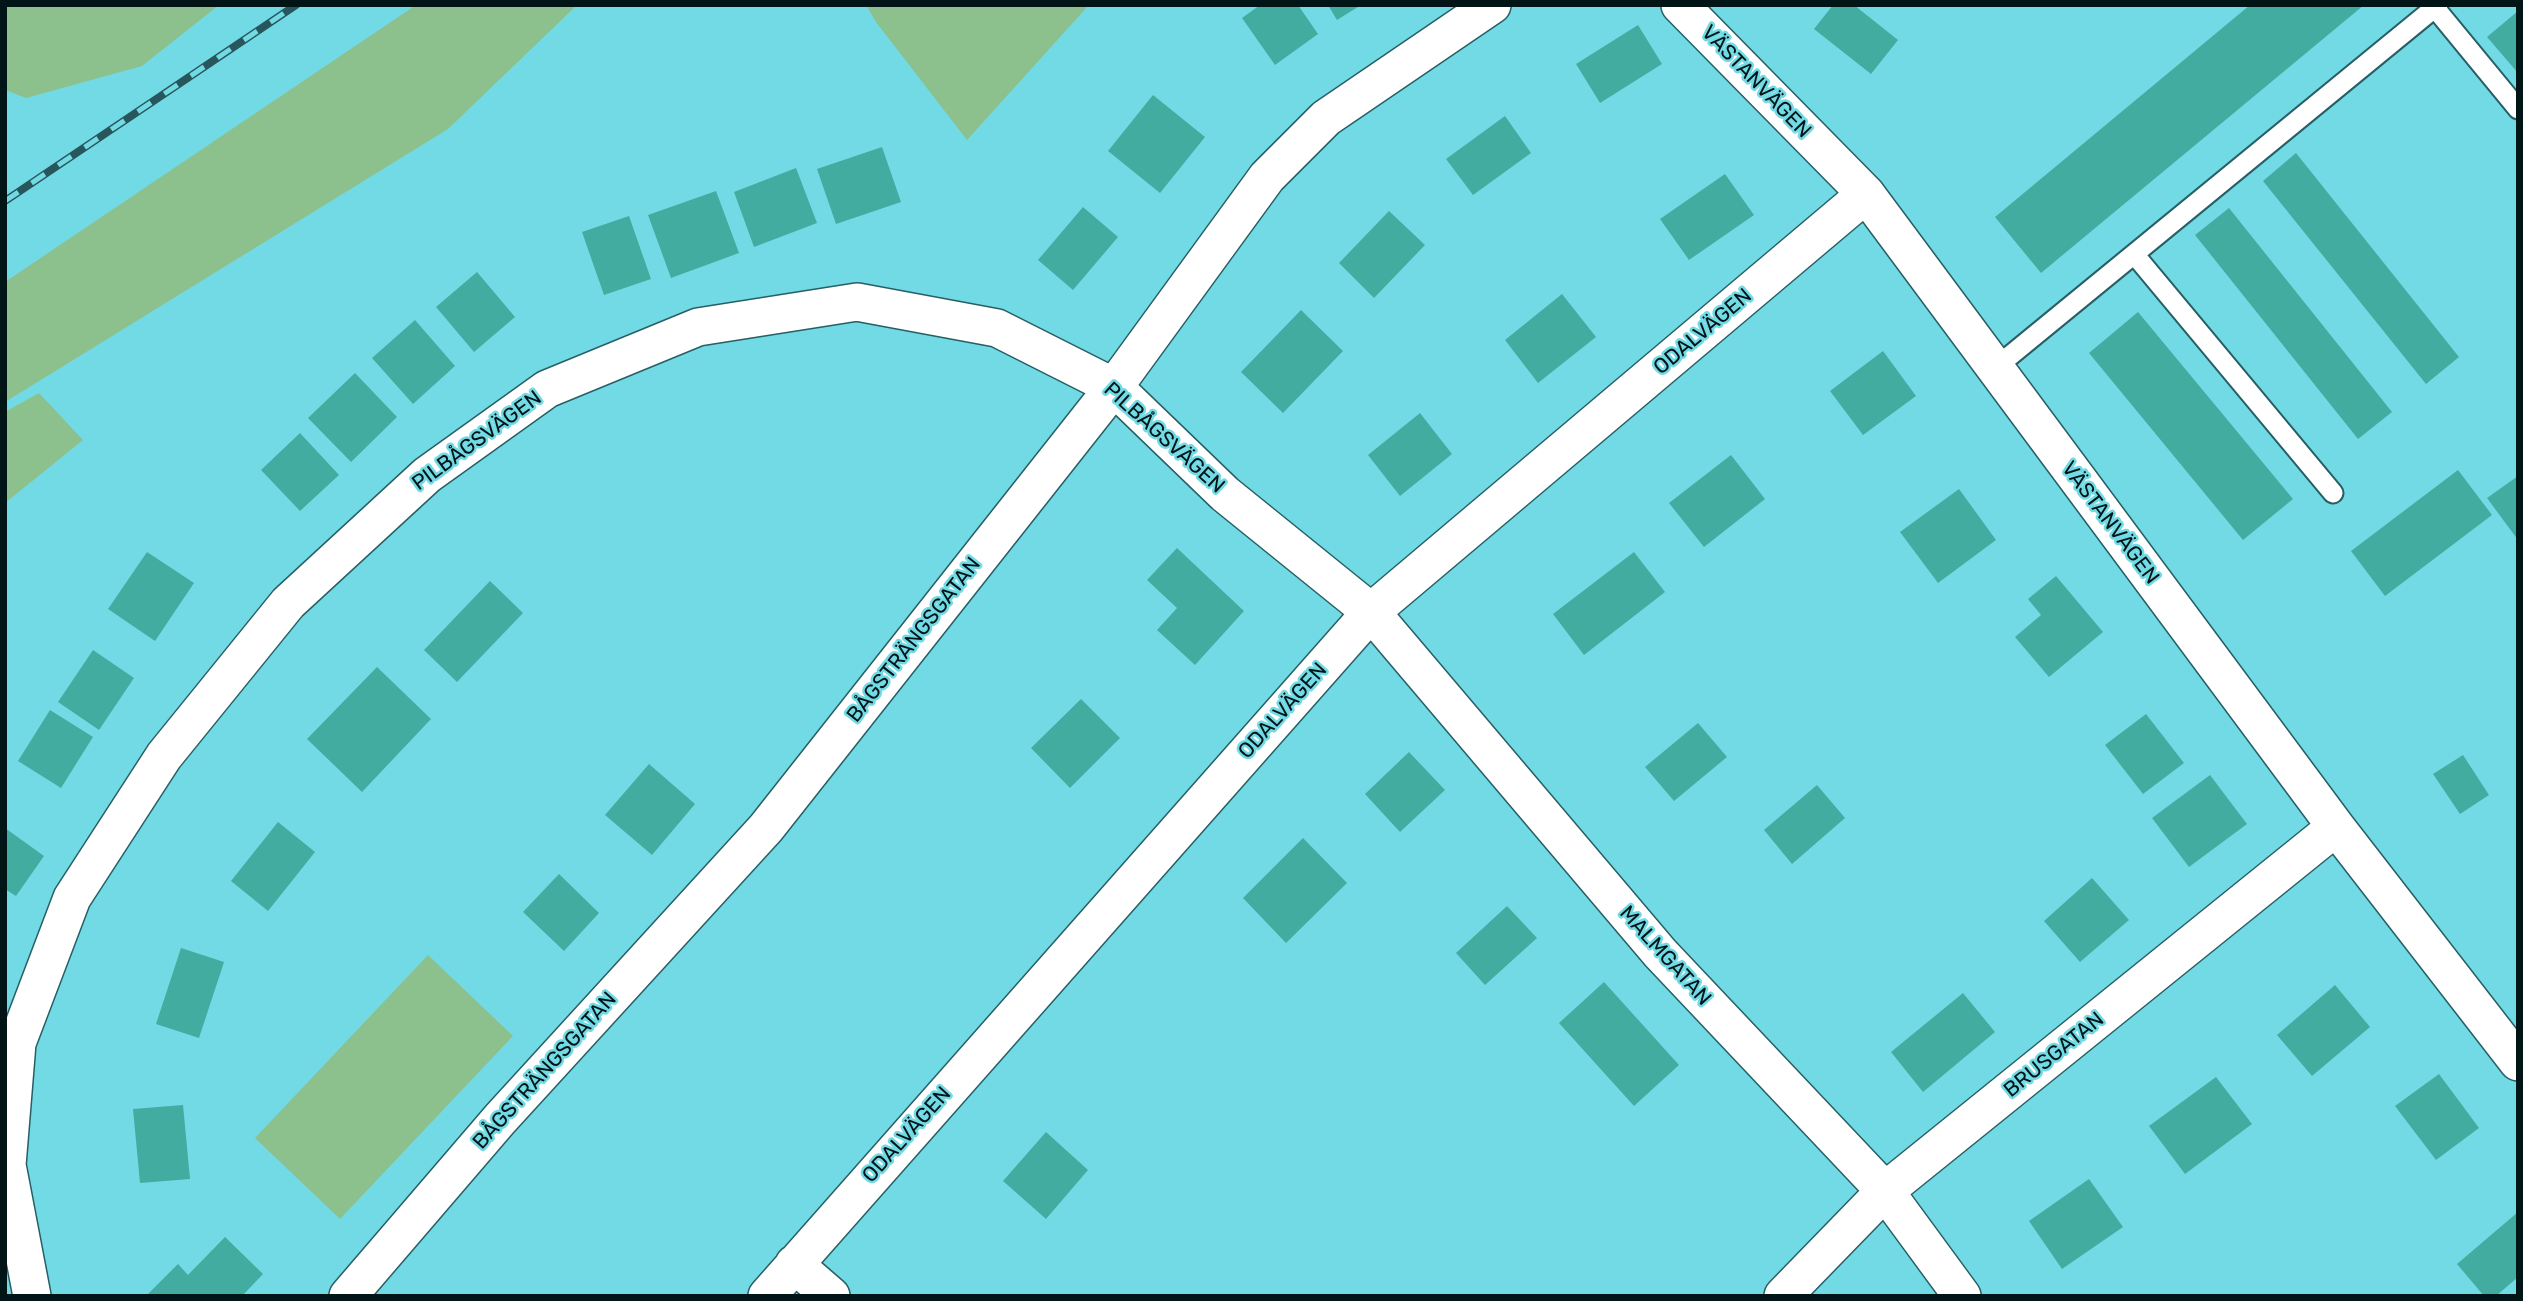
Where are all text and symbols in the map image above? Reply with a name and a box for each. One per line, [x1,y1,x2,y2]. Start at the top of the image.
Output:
street label: VÄSTANVÄGEN [1696,20,1816,144]
street label: ODALVÄGEN [1649,284,1757,380]
street label: PILBÅGSVÄGEN [1098,377,1230,499]
street label: PILBÅGSVÄGEN [407,386,547,496]
street label: VÄSTANVÄGEN [2056,457,2164,589]
street label: BÅGSTRÄNGSGATAN [842,552,986,728]
street label: ODALVÄGEN [1233,658,1333,764]
street label: MALMGATAN [1614,901,1716,1011]
street label: BÅGSTRÄNGSGATAN [468,987,622,1155]
street label: BRUSGATAN [1999,1007,2109,1103]
street label: ODALVÄGEN [857,1082,957,1188]

